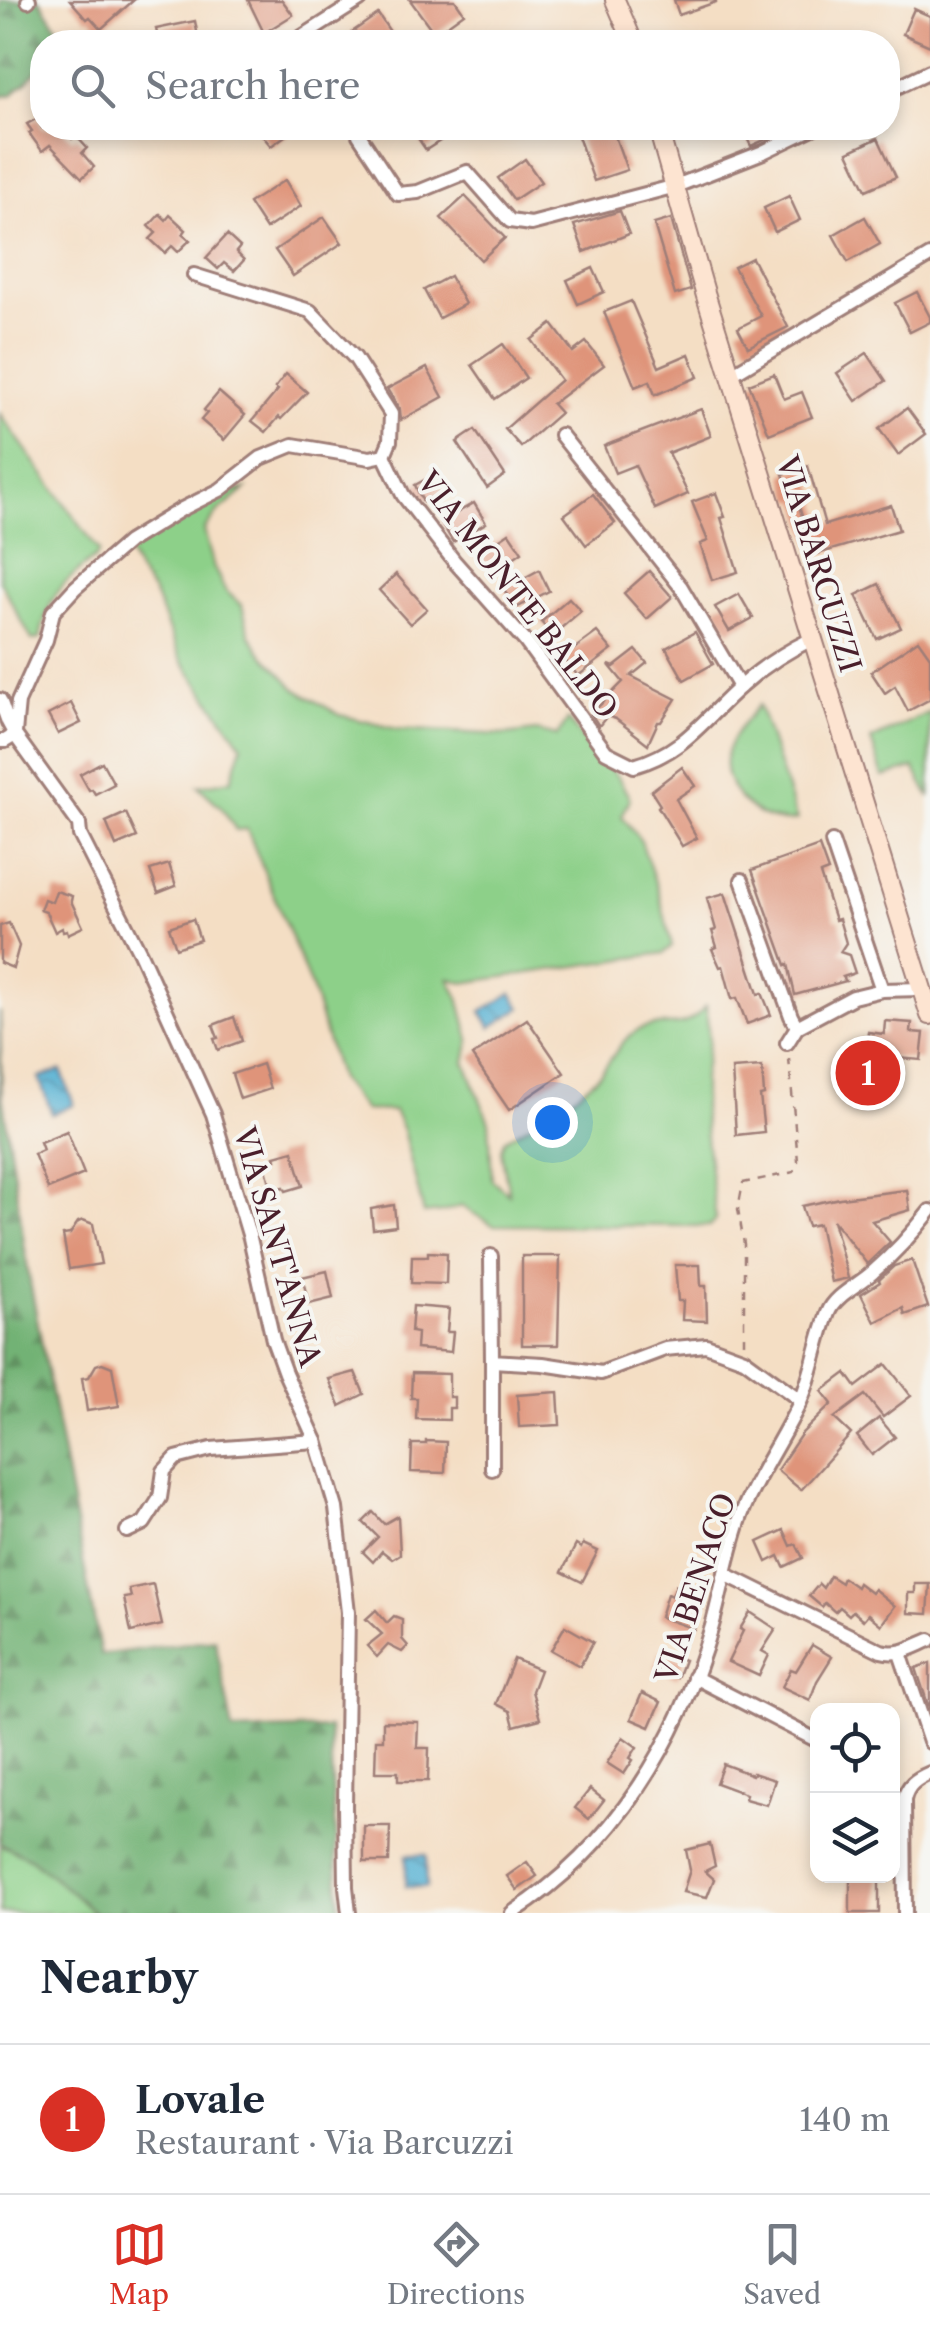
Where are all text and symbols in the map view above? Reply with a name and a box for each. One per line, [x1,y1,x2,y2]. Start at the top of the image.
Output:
search box [30,30,900,140]
icon: search [65,58,120,113]
text: Search here [145,62,360,109]
street label: VIA BARCUZZI [768,450,869,677]
street label: VIA MONTE BALDO [409,463,626,726]
pin: 1 [836,1036,900,1110]
your location [527,1097,578,1148]
street label: VIA SANT'ANNA [225,1122,330,1372]
street label: VIA BENACO [647,1488,744,1688]
map controls [810,1703,900,1883]
button: locate [810,1703,900,1793]
button: layers [810,1793,900,1883]
text: Nearby [40,1952,198,2004]
text: Lovale [135,2076,265,2123]
text: 1 [65,2100,80,2139]
text: 140 m [799,2100,890,2139]
text: Restaurant · Via Barcuzzi [135,2123,514,2162]
tab: Map [109,2217,169,2311]
tab: Directions [387,2217,525,2311]
tab: Saved [743,2217,821,2311]

